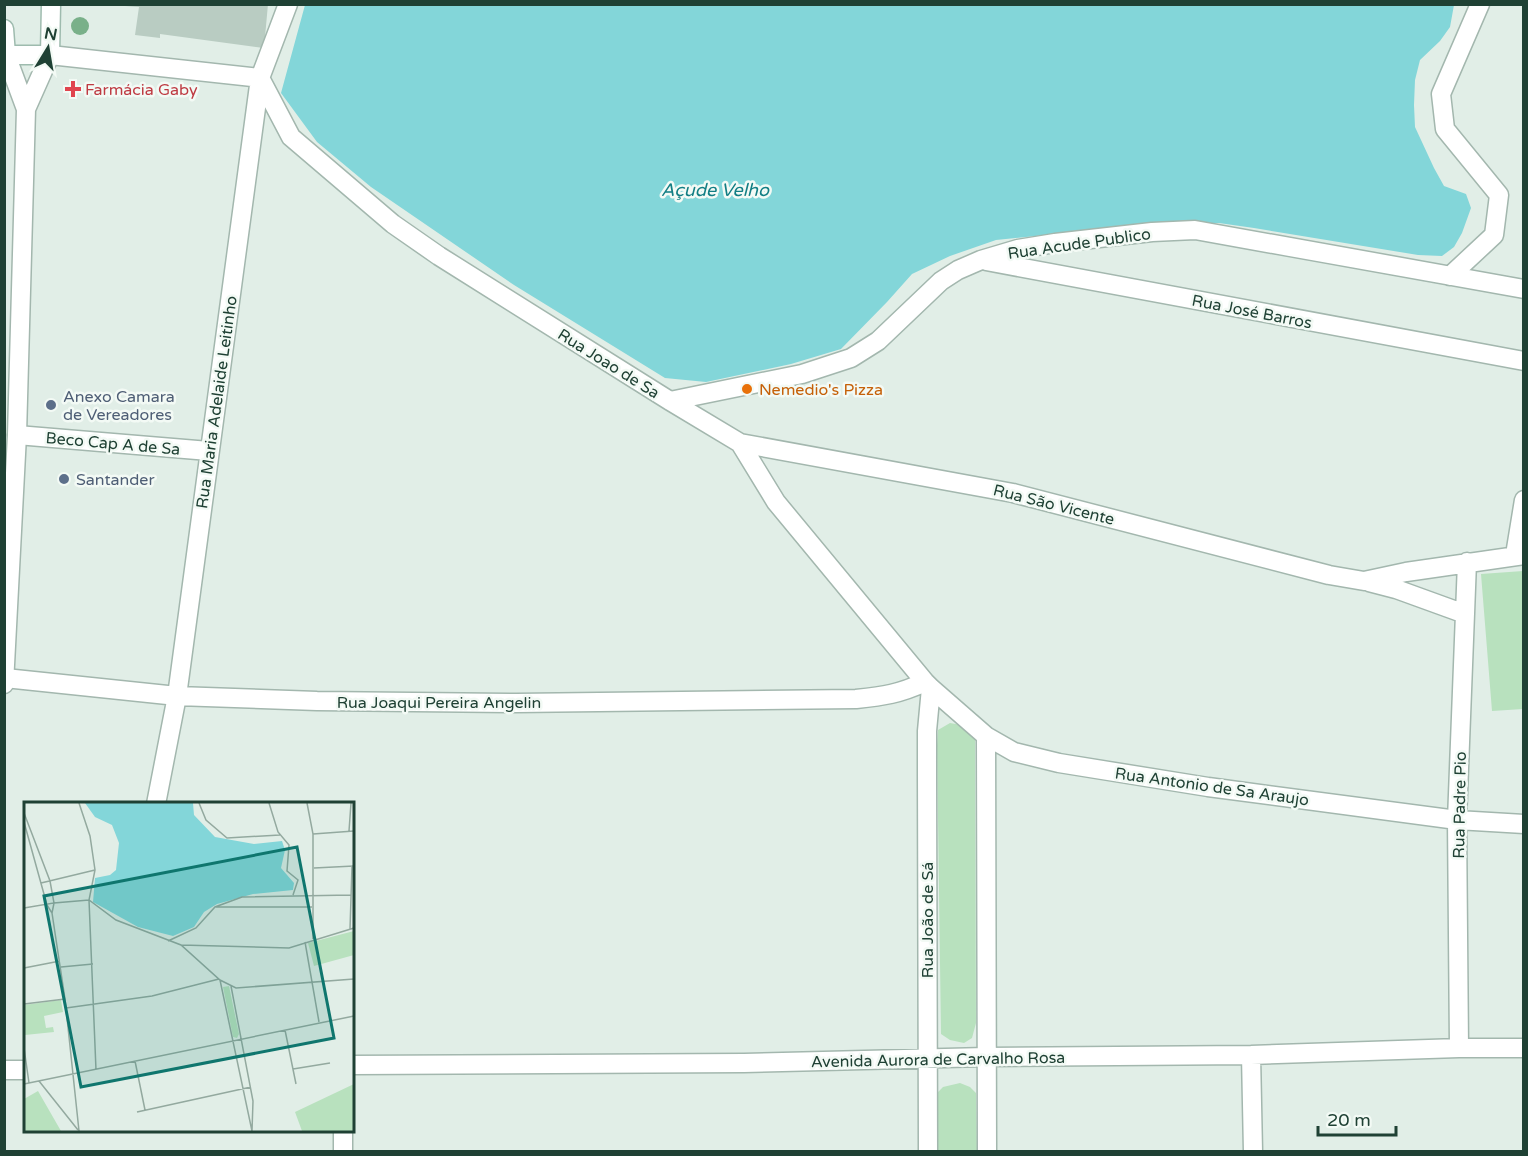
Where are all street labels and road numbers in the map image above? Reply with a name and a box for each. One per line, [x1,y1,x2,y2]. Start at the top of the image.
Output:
street label: Rua Acude Publico [1006,224,1152,264]
street label: Rua José Barros [1190,291,1314,333]
street label: Rua Maria Adelaide Leitinho [192,294,242,510]
street label: Rua Joao de Sa [554,324,663,403]
street label: Beco Cap A de Sa [45,428,181,460]
street label: Rua São Vicente [991,480,1116,530]
street label: Rua Joaqui Pereira Angelin [337,693,541,713]
street label: Rua Padre Pio [1449,751,1471,859]
street label: Rua Antonio de Sa Araujo [1114,763,1310,811]
street label: Rua João de Sá [918,862,938,978]
street label: Avenida Aurora de Carvalho Rosa [811,1048,1065,1072]

